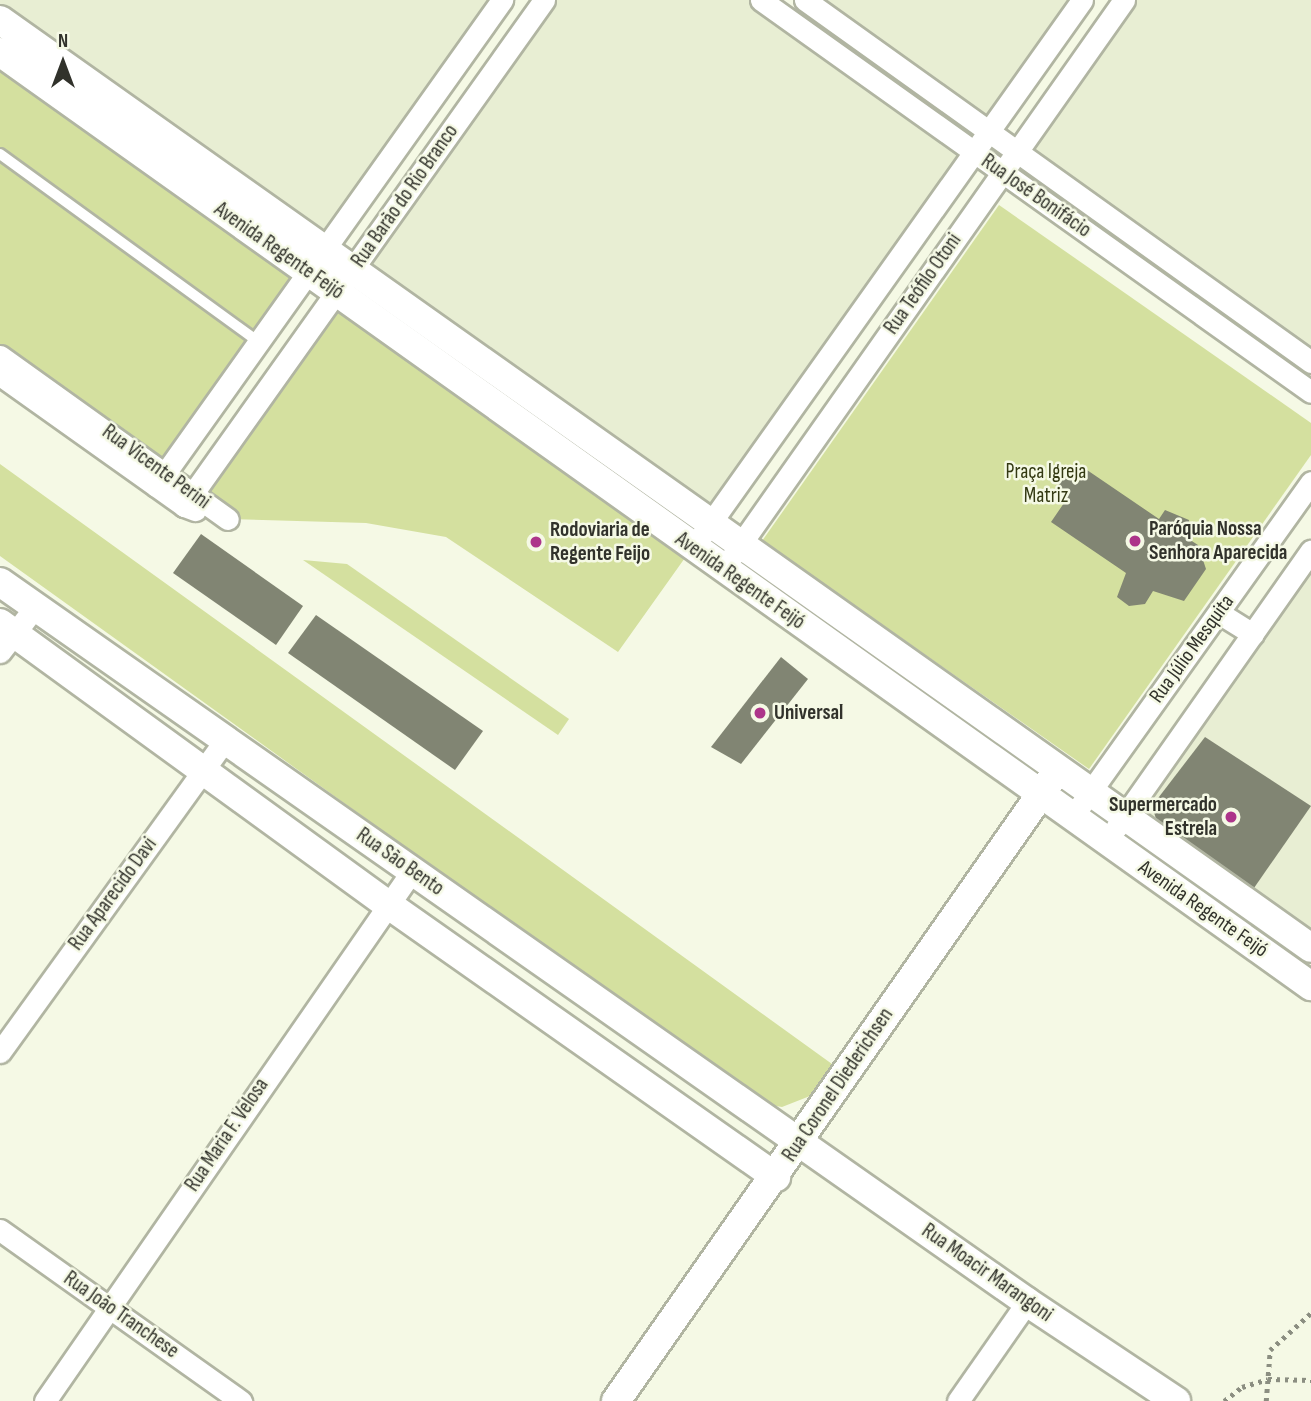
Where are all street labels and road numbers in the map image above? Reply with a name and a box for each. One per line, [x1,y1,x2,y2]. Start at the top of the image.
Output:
street label: Rua Barão do Rio Branco [346,120,464,272]
street label: Rua José Bonifácio [976,149,1096,243]
street label: Avenida Regente Feijó [209,197,349,305]
street label: Rua Teófilo Otoni [879,229,967,339]
street label: Rua Vicente Perini [97,419,215,515]
street label: Avenida Regente Feijó [670,527,810,635]
street label: Rua Júlio Mesquita [1144,590,1240,708]
street label: Rua São Bento [351,823,449,901]
street label: Rua Aparecido Davi [64,833,162,955]
street label: Avenida Regente Feijó [1133,855,1273,963]
street label: Rua Coronel Diederichsen [777,1003,899,1167]
street label: Rua Maria F. Velosa [180,1074,274,1196]
street label: Rua Moacir Marangoni [917,1218,1057,1328]
street label: Rua João Tranchese [59,1266,183,1364]

